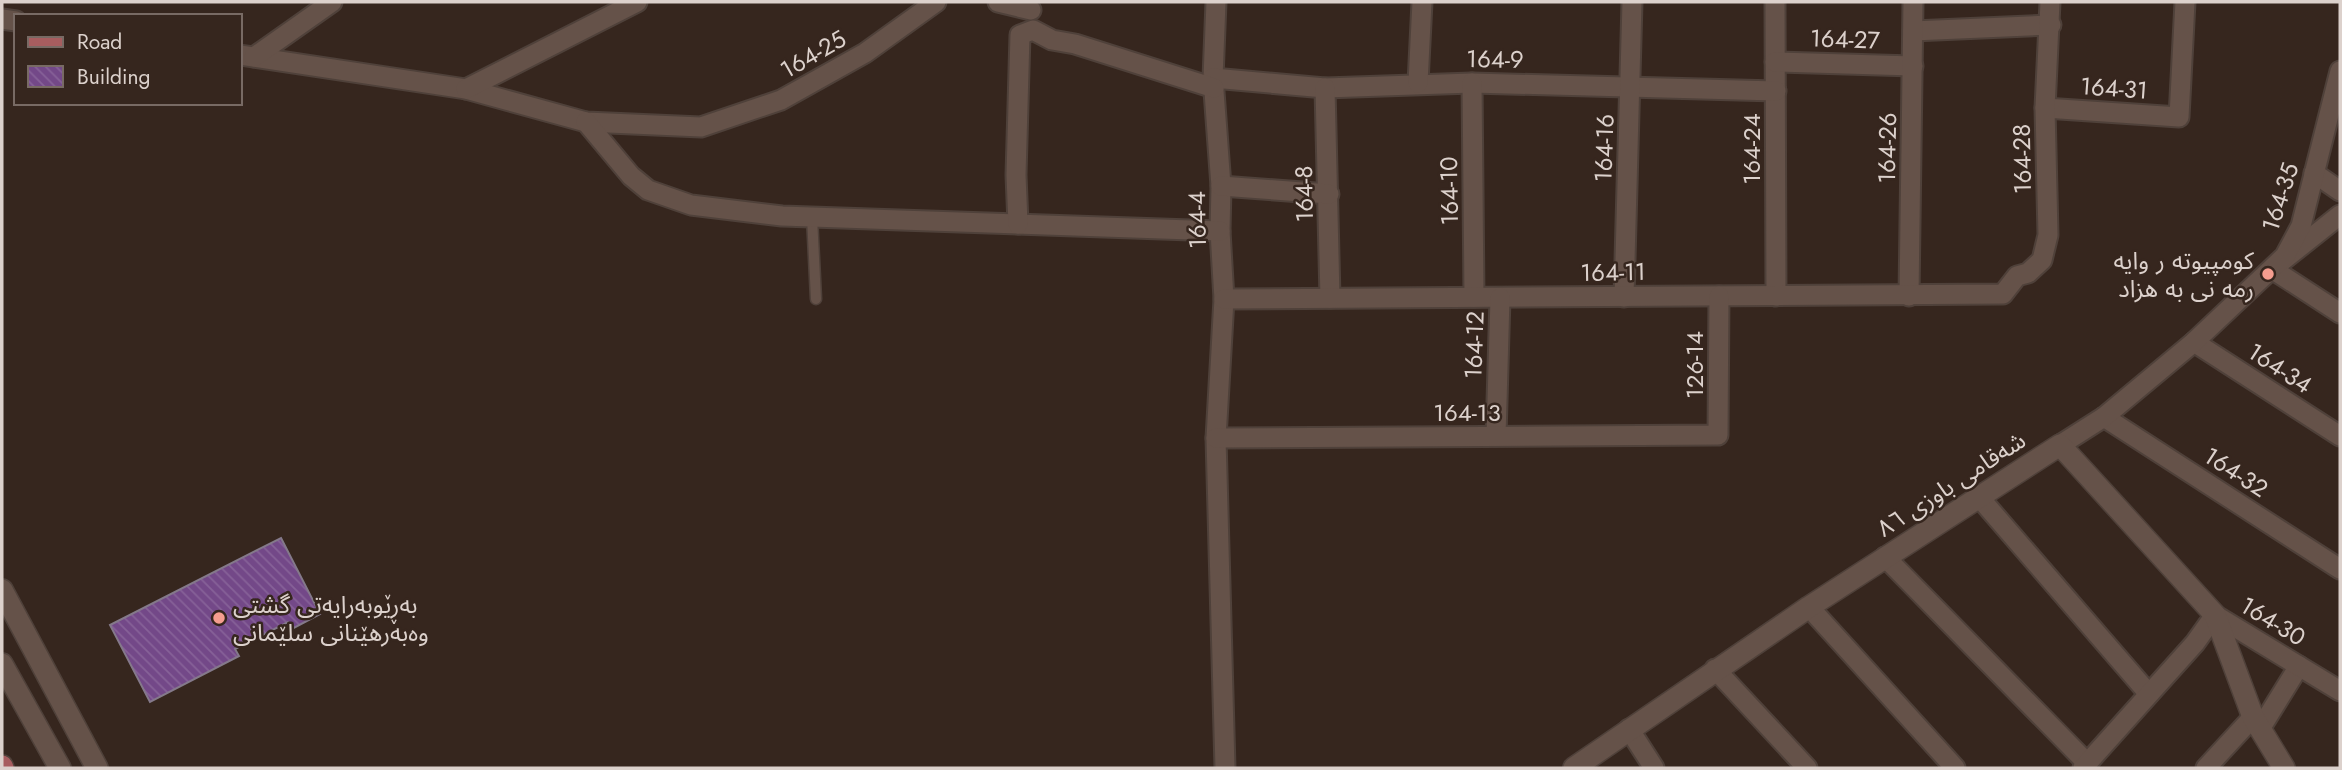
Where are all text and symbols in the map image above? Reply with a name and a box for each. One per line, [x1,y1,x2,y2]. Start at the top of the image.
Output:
legend [14,14,242,105]
street label: 164-27 [1809,20,1881,58]
street label: 164-25 [774,21,852,87]
text: Road [77,27,122,57]
street label: 164-9 [1466,41,1524,77]
text: Building [77,62,150,92]
street label: 164-31 [2079,68,2149,108]
street label: 164-26 [1869,112,1905,184]
street label: 164-16 [1585,113,1623,183]
street label: 164-24 [1734,113,1769,185]
street label: 164-28 [2004,123,2040,195]
street label: 164-10 [1431,156,1467,226]
street label: 164-35 [2252,158,2308,236]
street label: 164-8 [1286,165,1322,223]
street label: 164-4 [1179,191,1215,249]
place label: کومپیوته ر وایه رمه نی به هزاد [2114,243,2255,306]
street label: 164-11 [1580,254,1646,290]
marker: کومپیوته ر وایه رمه نی به هزاد [2260,266,2276,282]
street label: 164-12 [1455,310,1493,380]
street label: 126-14 [1677,331,1712,399]
street label: 164-34 [2241,334,2319,402]
street label: 164-13 [1433,395,1501,430]
street label: شەقامی باوزی ٨٦ [1870,423,2032,545]
street label: 164-32 [2197,438,2275,506]
place label: بەڕێوبەرایەتی گشتی وەبەرهێنانی سلێمانی [233,587,429,650]
street label: 164-30 [2233,588,2313,654]
marker: بەڕێوبەرایەتی گشتی وەبەرهێنانی سلێمانی [211,610,227,626]

